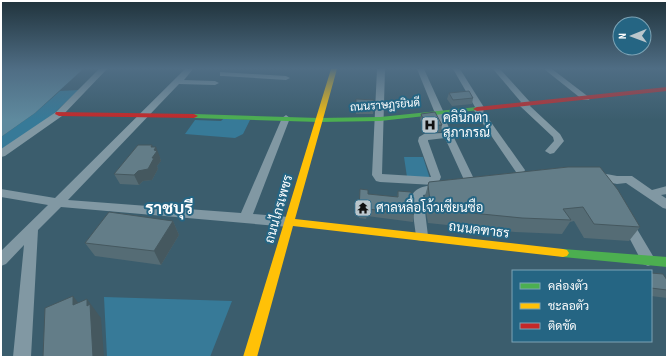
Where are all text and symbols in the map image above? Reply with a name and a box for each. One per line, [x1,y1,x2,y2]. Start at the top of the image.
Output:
north arrow [612,16,652,56]
text: N [616,33,629,39]
street label: ถนนราษฎรยินดี [349,94,421,115]
place label: คลินิกตา สุภาภรณ์ [443,109,490,142]
hospital icon: คลินิกตา สุภาภรณ์ [420,115,440,135]
street label: ถนนไกรเพชร [261,173,296,245]
place label: ศาลหลื่อโจ้วเซียนซือ [376,195,483,216]
district label: ราชบุรี [145,198,194,220]
temple icon: ศาลหลื่อโจ้วเซียนซือ [353,198,373,218]
street label: ถนนคฑาธร [448,218,510,242]
legend [512,270,652,342]
text: คล่องตัว [548,279,588,294]
text: ชะลอตัว [548,299,589,314]
text: ติดขัด [548,319,577,334]

